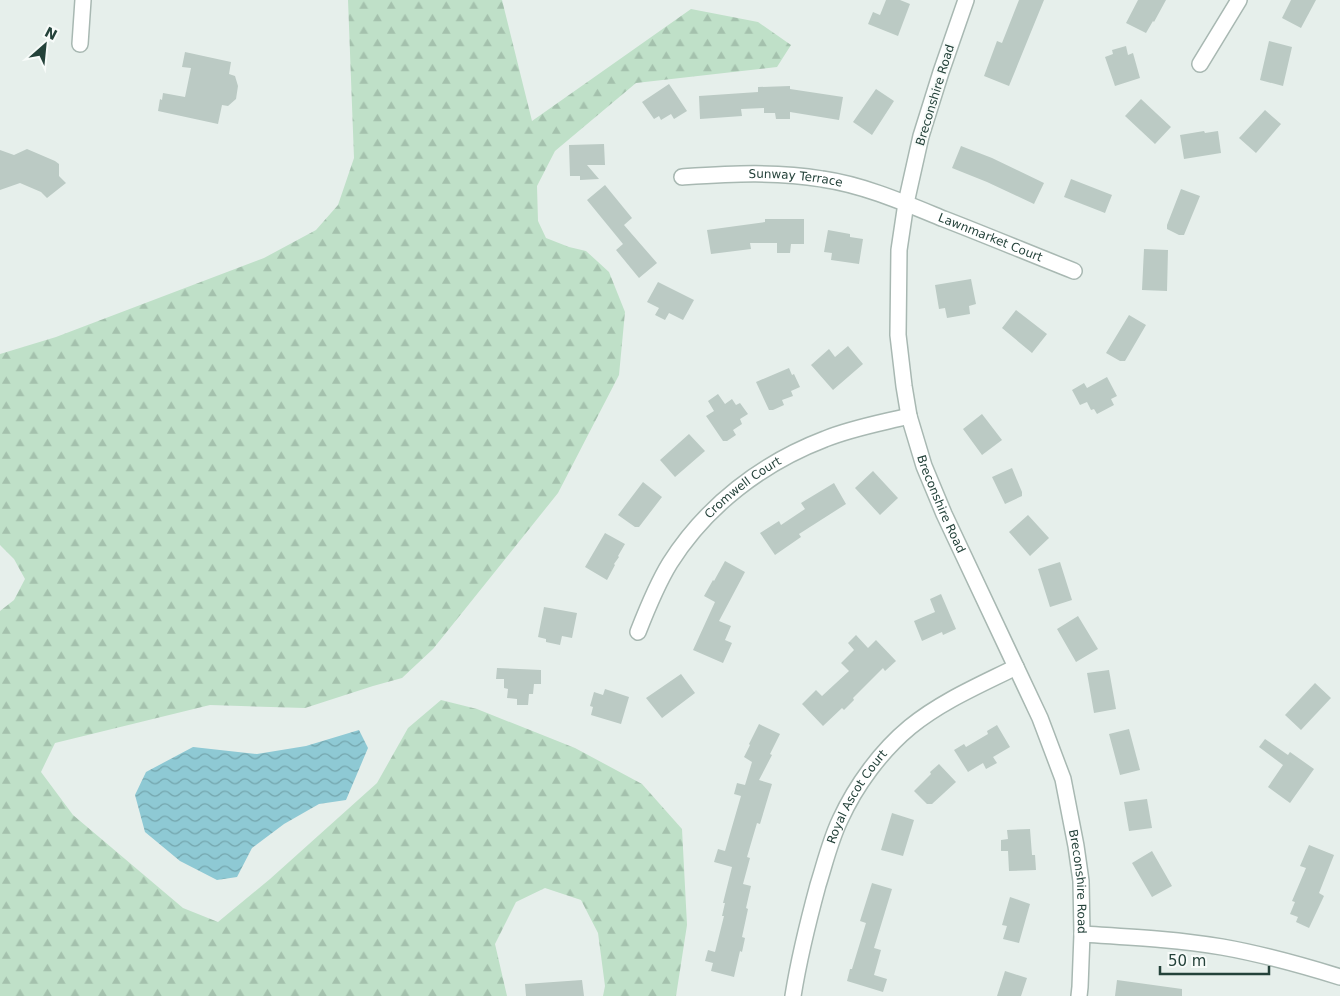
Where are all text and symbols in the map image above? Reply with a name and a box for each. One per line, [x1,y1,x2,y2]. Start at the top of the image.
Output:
north arrow [20,20,70,70]
text: N [42,24,60,43]
street label: Breconshire Road [913,43,957,147]
street label: Sunway Terrace [749,167,844,190]
street label: Lawnmarket Court [936,210,1045,265]
street label: Breconshire Road [914,453,968,555]
street label: Cromwell Court [702,454,784,521]
street label: Royal Ascot Court [824,747,890,845]
street label: Breconshire Road [1066,828,1089,934]
scale bar [1160,944,1269,976]
text: 50 m [1168,952,1206,970]

